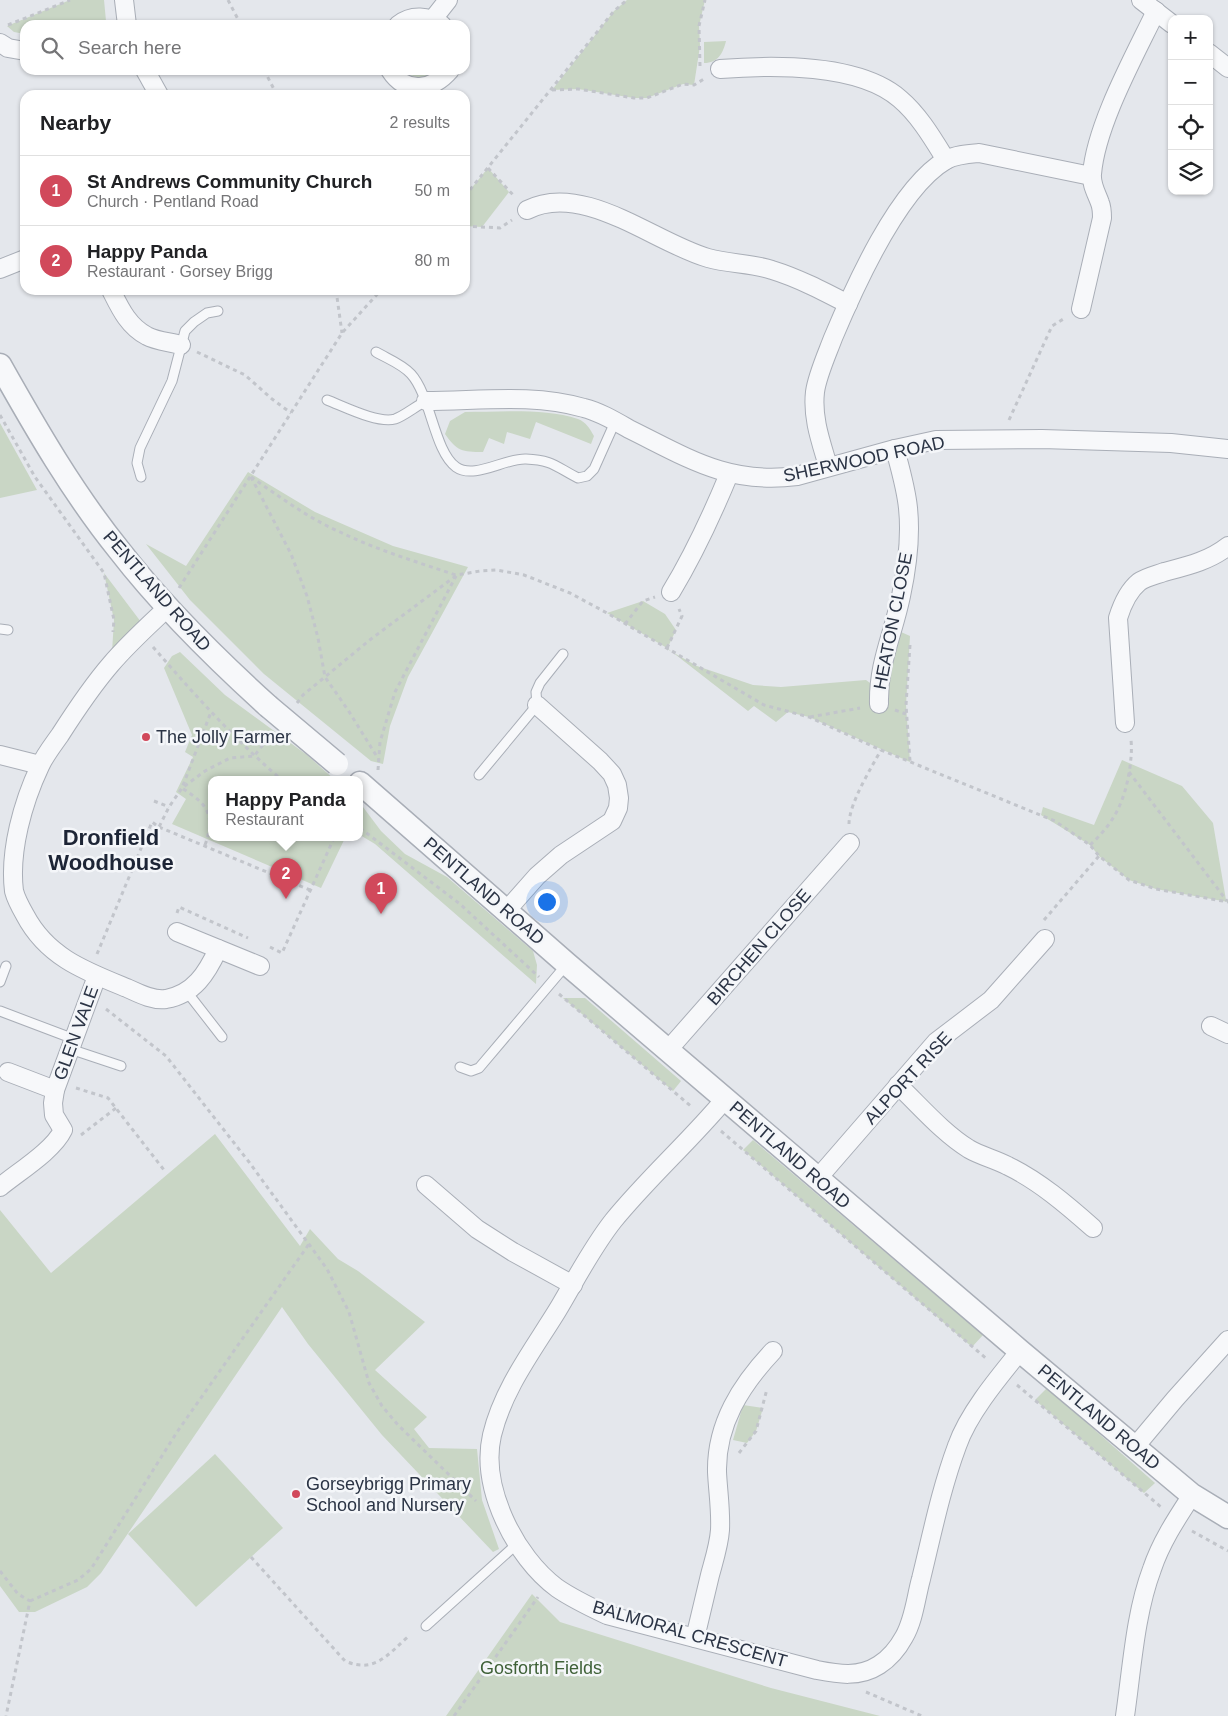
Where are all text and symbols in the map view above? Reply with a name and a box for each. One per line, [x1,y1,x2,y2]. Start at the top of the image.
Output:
map controls [1168,15,1213,195]
button: + [1168,15,1213,60]
search box [20,20,470,75]
icon: search [38,34,66,62]
text: Search here [78,37,182,58]
button: − [1168,60,1213,105]
button: locate [1168,105,1213,150]
text: Nearby [40,111,111,134]
text: 2 results [390,114,450,131]
button: layers [1168,150,1213,195]
text: St Andrews Community Church [87,171,372,192]
text: 1 [52,182,60,199]
text: 50 m [414,182,450,199]
text: Church · Pentland Road [87,193,259,210]
text: Happy Panda [87,241,207,262]
text: 2 [52,252,60,269]
text: 80 m [414,252,450,269]
text: Restaurant · Gorsey Brigg [87,263,273,280]
street label: SHERWOOD ROAD [781,432,947,486]
street label: PENTLAND ROAD [99,527,215,655]
street label: HEATON CLOSE [870,551,916,691]
place label: The Jolly Farmer [156,727,291,747]
marker: The Jolly Farmer [140,731,152,743]
popup [208,776,363,841]
text: Happy Panda [225,789,346,810]
text: Restaurant [225,811,304,828]
district label: Dronfield Woodhouse [48,825,174,875]
street label: PENTLAND ROAD [420,833,548,949]
pin: 2 [270,858,302,899]
pin: 1 [365,873,397,914]
street label: BIRCHEN CLOSE [703,885,815,1009]
your location [534,889,560,915]
street label: GLEN VALE [50,983,102,1083]
street label: ALPORT RISE [860,1028,956,1128]
street label: PENTLAND ROAD [726,1097,854,1213]
street label: PENTLAND ROAD [1034,1360,1164,1474]
place label: Gorseybrigg Primary School and Nursery [306,1474,471,1515]
marker: Gorseybrigg Primary School and Nursery [290,1488,302,1500]
street label: BALMORAL CRESCENT [590,1597,790,1671]
park label: Gosforth Fields [480,1658,602,1678]

